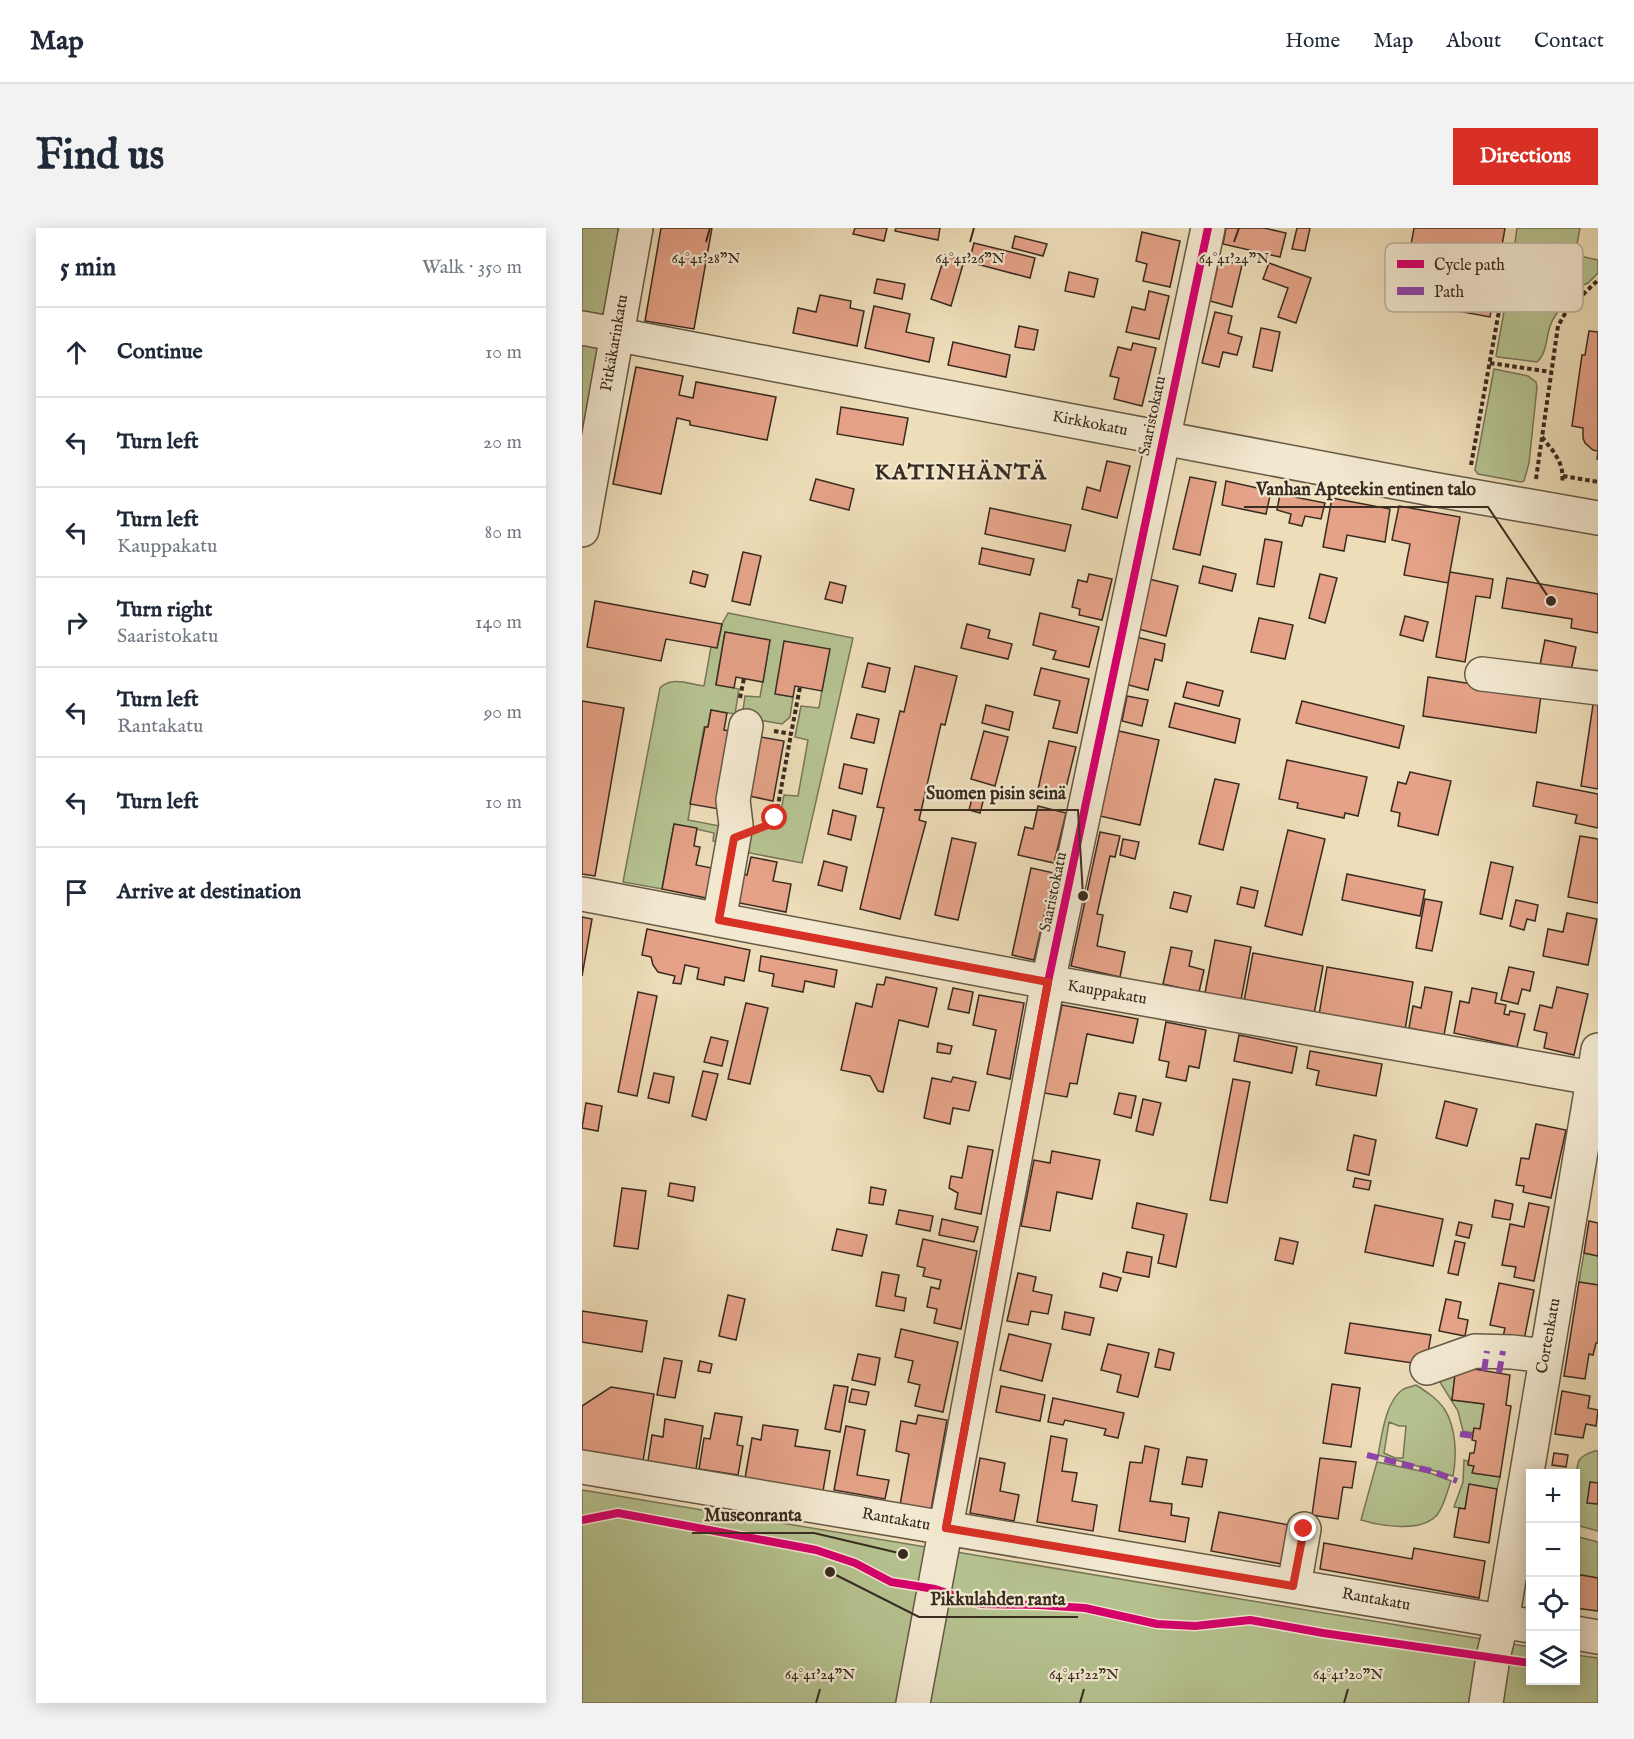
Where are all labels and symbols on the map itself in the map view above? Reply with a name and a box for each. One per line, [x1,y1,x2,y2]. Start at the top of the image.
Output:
legend [1385,243,1583,312]
text: 64°41'28"N [672,249,740,268]
text: 64°41'26"N [935,249,1005,268]
text: 64°41'24"N [1199,249,1269,268]
text: Cycle path [1434,256,1505,276]
text: Path [1434,283,1465,303]
street label: Pitkäkarinkatu [597,293,633,393]
street label: Saaristokatu [1135,374,1171,458]
street label: Kirkkokatu [1051,407,1129,441]
district label: KATINHÄNTÄ [875,459,1047,487]
callout: Vanhan Apteekin entinen talo [1244,471,1488,507]
text: Vanhan Apteekin entinen talo [1255,479,1476,502]
callout: Suomen pisin seinä [914,774,1078,810]
text: Suomen pisin seinä [926,783,1067,806]
route start [761,804,787,830]
street label: Saaristokatu [1036,850,1072,934]
street label: Kauppakatu [1066,976,1148,1010]
street label: Cortenkatu [1533,1297,1565,1375]
callout: Museonranta [692,1497,814,1533]
street label: Rantakatu [860,1504,932,1536]
text: Museonranta [704,1505,803,1528]
route end [1290,1515,1316,1541]
callout: Pikkulahden ranta [919,1581,1078,1617]
street label: Rantakatu [1340,1584,1412,1616]
text: Pikkulahden ranta [930,1589,1067,1612]
text: 64°41'24"N [785,1665,855,1684]
text: 64°41'22"N [1049,1665,1119,1684]
text: 64°41'20"N [1313,1665,1383,1684]

